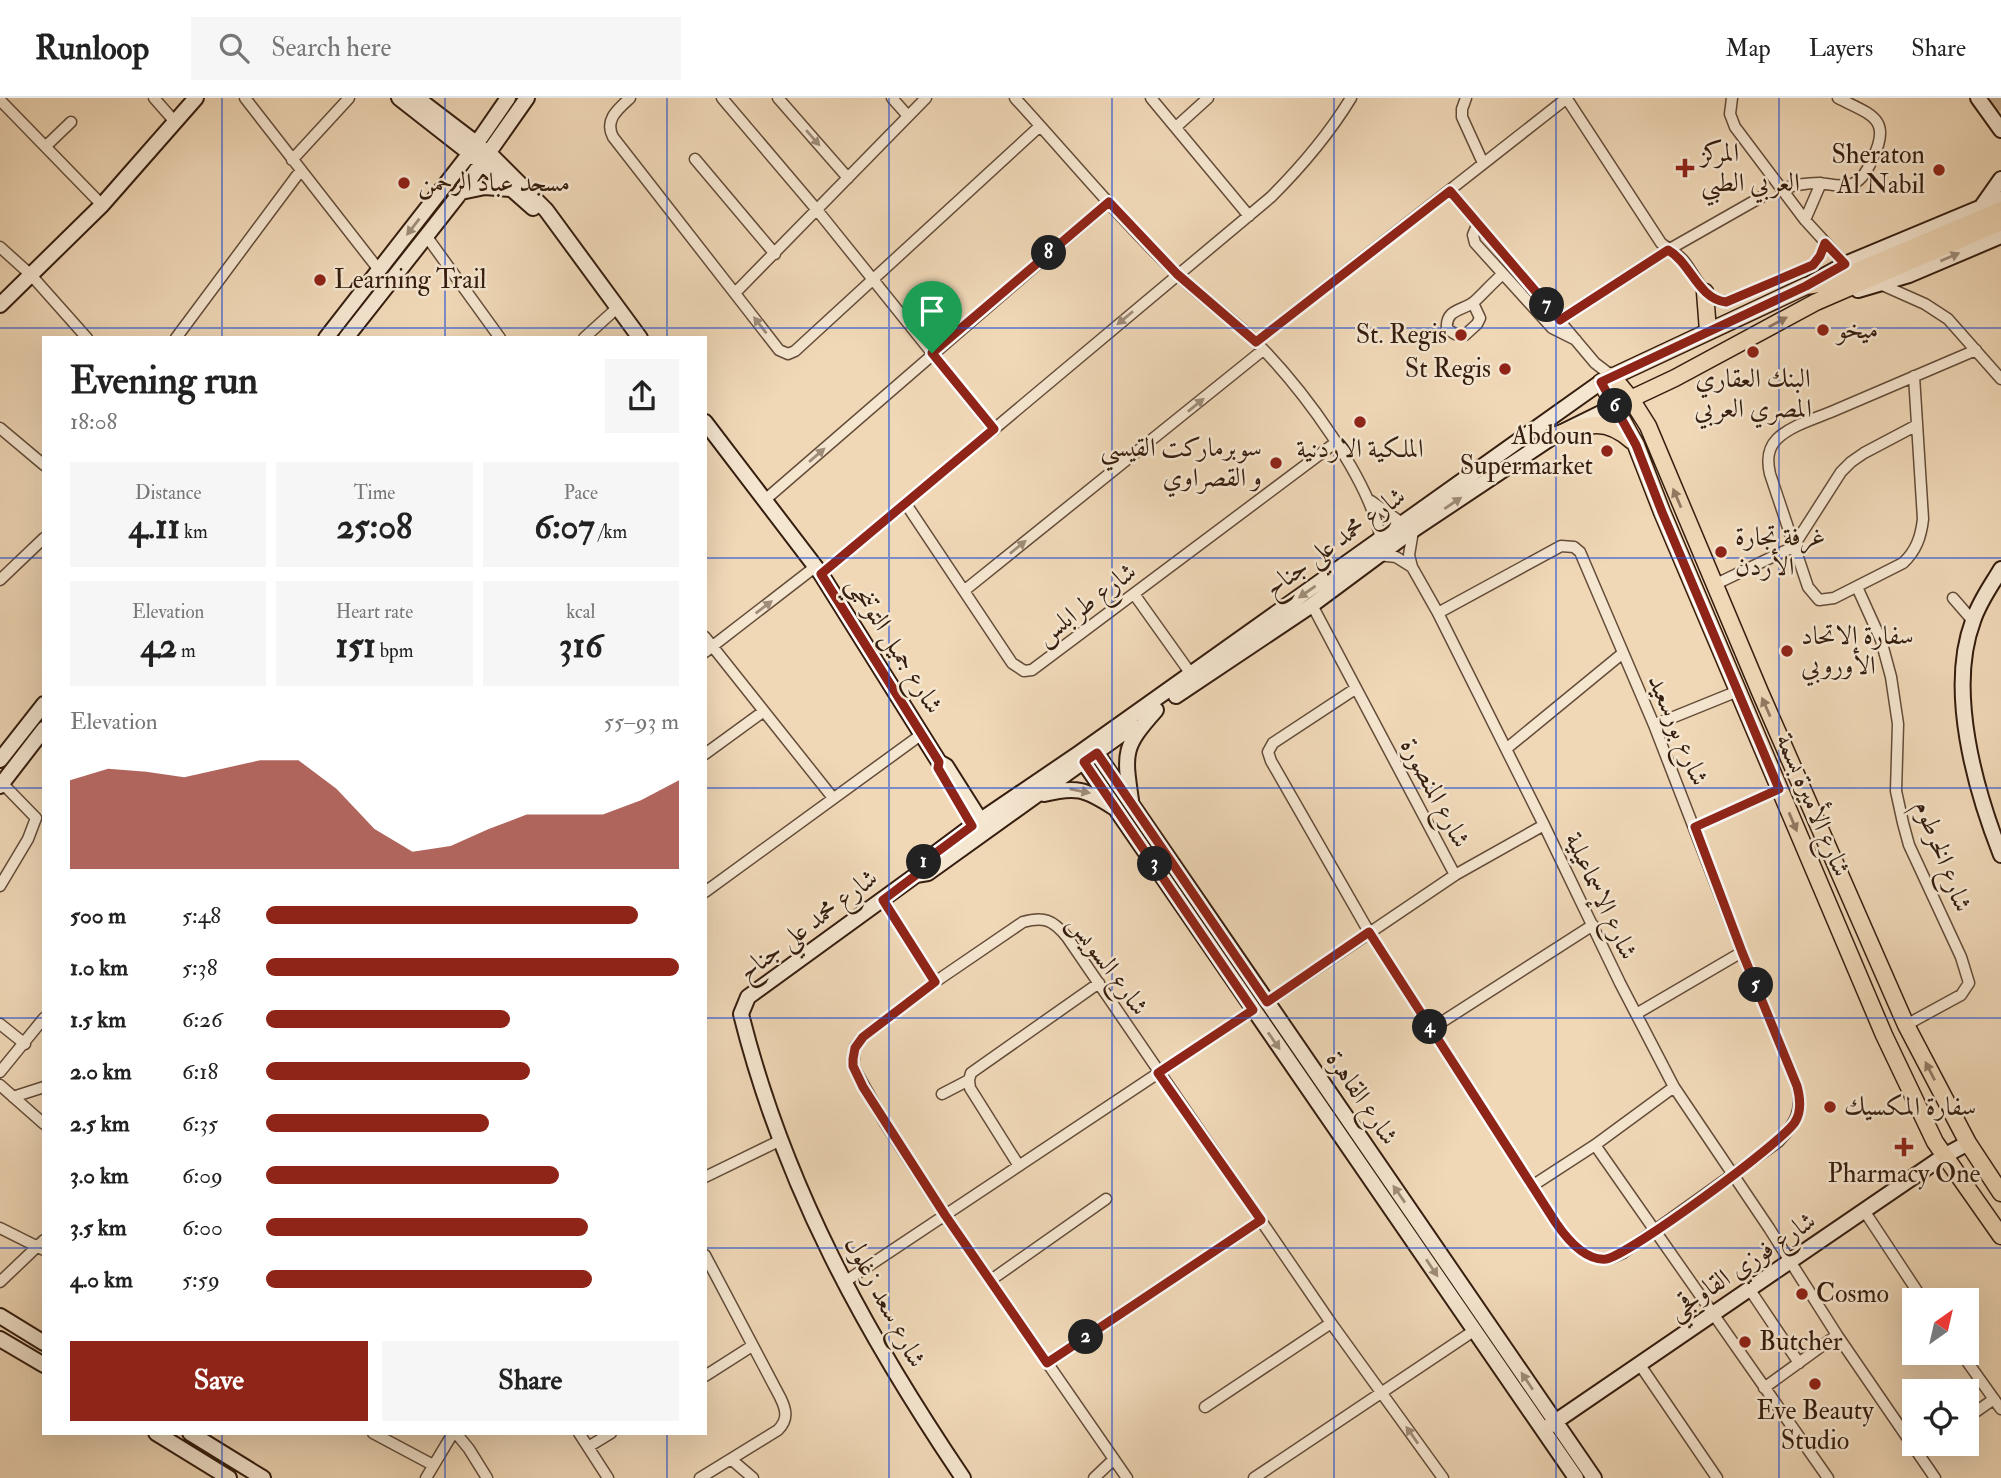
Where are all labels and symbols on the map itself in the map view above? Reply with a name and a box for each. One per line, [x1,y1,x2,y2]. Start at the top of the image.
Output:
one-way arrow [805,129,821,147]
place label: المركز العربي الطبي [1698,137,1800,206]
place label: Sheraton Al Nabil [1831,139,1925,201]
marker: المركز العربي الطبي [1675,158,1695,178]
marker: Sheraton Al Nabil [1931,162,1947,178]
place label: مسجد عباد الرحمن [418,167,570,200]
marker: مسجد عباد الرحمن [396,175,412,191]
one-way arrow [405,217,420,235]
pin: 8 [1032,236,1066,270]
one-way arrow [1940,252,1961,263]
place label: Learning Trail [334,264,487,296]
marker: Learning Trail [312,272,328,288]
pin [902,281,962,353]
pin: 7 [1530,288,1564,322]
one-way arrow [1116,310,1134,326]
place label: ميخو [1834,314,1878,346]
one-way arrow [1768,316,1788,328]
one-way arrow [752,317,767,335]
place label: St. Regis [1356,319,1447,351]
marker: ميخو [1815,322,1831,338]
marker: St. Regis [1453,327,1469,343]
marker: البنك العقاري المصري العربي [1745,344,1761,360]
place label: St Regis [1405,353,1491,385]
marker: St Regis [1497,361,1513,377]
place label: البنك العقاري المصري العربي [1694,363,1812,430]
pin: 6 [1598,388,1632,424]
one-way arrow [1186,397,1204,412]
marker: الملكية الاردنية [1352,414,1368,430]
place label: Abdoun Supermarket [1460,420,1593,483]
place label: سوبرماركت القيسي و القصراوي [1100,432,1262,498]
place label: الملكية الاردنية [1296,433,1424,465]
marker: Abdoun Supermarket [1599,443,1615,459]
one-way arrow [808,447,825,463]
marker: سوبرماركت القيسي و القصراوي [1268,455,1284,471]
street label: شارع محمد علي جناح [1258,480,1417,610]
one-way arrow [1671,487,1682,508]
one-way arrow [1443,497,1463,510]
place label: غرفة تجارة الأردن [1735,521,1825,583]
one-way arrow [1009,540,1027,555]
marker: غرفة تجارة الأردن [1713,544,1729,560]
street label: شارع طرابلس [1029,556,1146,656]
street label: شارع جميل التوتنجي [833,570,950,724]
one-way arrow [1298,585,1316,599]
one-way arrow [755,600,773,614]
place label: سفارة الاتحاد الأوروبي [1801,620,1914,687]
marker: سفارة الاتحاد الأوروبي [1779,643,1795,659]
street label: شارع بورسعيد [1636,670,1716,792]
one-way arrow [1761,696,1772,717]
street label: شارع الأميرة بسمة [1764,727,1860,884]
street label: شارع المنصورة [1388,733,1477,856]
one-way arrow [1069,786,1091,797]
street label: شارع الخرطوم [1901,796,1979,919]
one-way arrow [1788,811,1799,832]
street label: شارع الإسماعيلية [1553,827,1644,967]
pin: 1 [906,844,942,880]
pin: 3 [1138,846,1172,882]
street label: شارع محمد علي جناح [732,862,889,994]
street label: شارع السويس [1057,908,1155,1025]
pin: 5 [1738,968,1774,1002]
pin: 4 [1412,1010,1448,1044]
one-way arrow [1267,1032,1281,1050]
street label: شارع القاهرة [1315,1045,1405,1154]
one-way arrow [1924,1061,1935,1081]
place label: سفارة المكسيك [1844,1091,1976,1123]
marker: سفارة المكسيك [1822,1099,1838,1115]
marker: Pharmacy One [1896,1139,1912,1155]
place label: Pharmacy One [1828,1158,1981,1190]
one-way arrow [1392,1185,1406,1203]
street label: شارع فوزي القاوقجي [1662,1205,1827,1334]
street label: شارع سعد زغلول [833,1231,933,1375]
one-way arrow [1425,1259,1439,1277]
place label: Cosmo [1816,1278,1889,1310]
marker: Cosmo [1794,1286,1810,1302]
north arrow [1902,1288,1979,1365]
pin: 2 [1068,1320,1104,1354]
place label: Butcher [1759,1326,1843,1358]
marker: Butcher [1737,1334,1753,1350]
one-way arrow [1520,1372,1534,1390]
marker: Eve Beauty Studio [1807,1376,1823,1392]
place label: Eve Beauty Studio [1756,1395,1874,1457]
one-way arrow [1405,1426,1419,1444]

